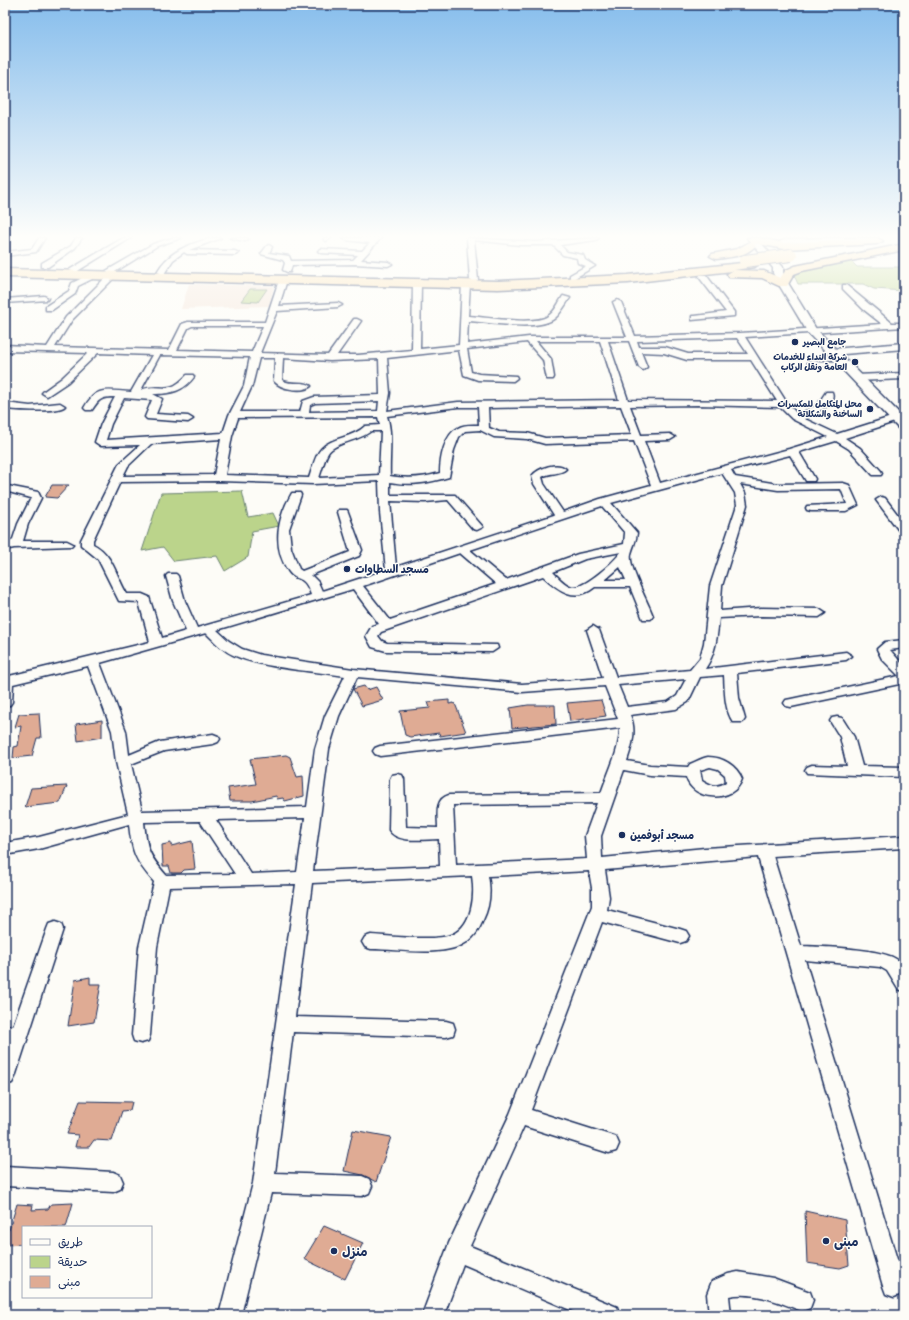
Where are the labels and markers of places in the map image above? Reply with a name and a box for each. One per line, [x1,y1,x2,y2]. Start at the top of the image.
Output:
place label: جامع البصير [802,336,846,349]
marker: جامع البصير [790,337,800,347]
place label: شركة النداء للخدمات العامة ونقل الركاب [773,351,847,373]
marker: شركة النداء للخدمات العامة ونقل الركاب [850,357,860,367]
place label: محل المتكامل للمكسرات الساخنة والشكلاتة [777,398,862,420]
marker: محل المتكامل للمكسرات الساخنة والشكلاتة [865,404,875,414]
place label: مسجد السطاوات [355,562,429,576]
marker: مسجد السطاوات [342,564,352,574]
place label: مسجد أبوفمين [630,828,694,843]
marker: مسجد أبوفمين [617,830,627,840]
place label: مبنى [834,1232,859,1250]
marker: مبنى [821,1236,831,1246]
place label: منزل [342,1242,367,1260]
marker: منزل [329,1246,339,1256]

